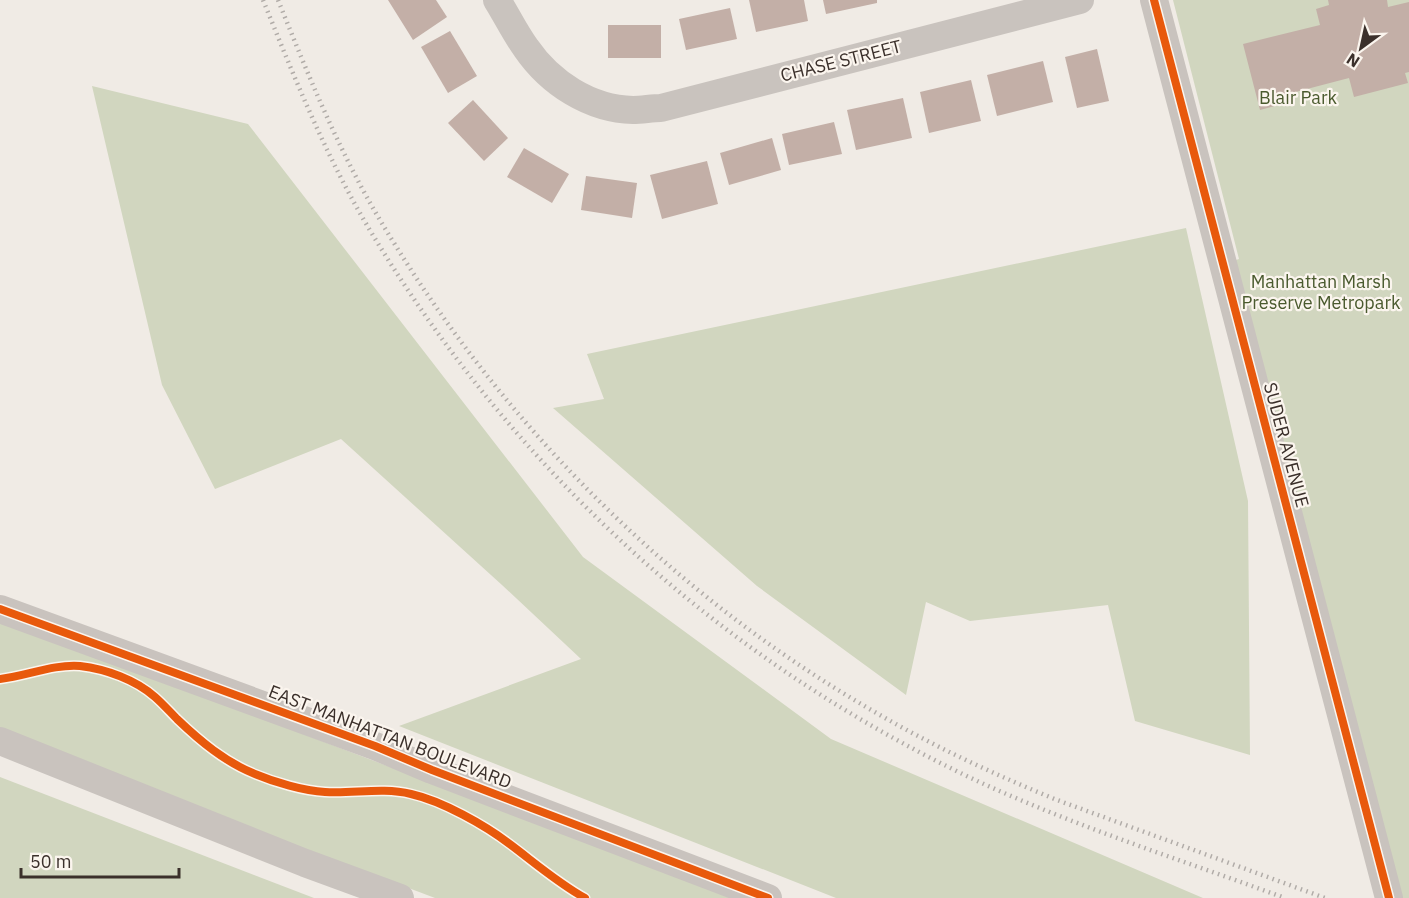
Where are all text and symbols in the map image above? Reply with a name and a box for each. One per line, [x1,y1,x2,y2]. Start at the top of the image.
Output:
north arrow [1331,18,1391,78]
street label: CHASE STREET [778,34,904,87]
text: N [1343,49,1363,72]
park label: Blair Park [1259,86,1338,109]
park label: Manhattan Marsh Preserve Metropark [1242,270,1401,314]
street label: SUDER AVENUE [1259,380,1314,510]
street label: EAST MANHATTAN BOULEVARD [265,679,515,794]
scale bar [21,841,178,879]
text: 50 m [30,850,72,873]

